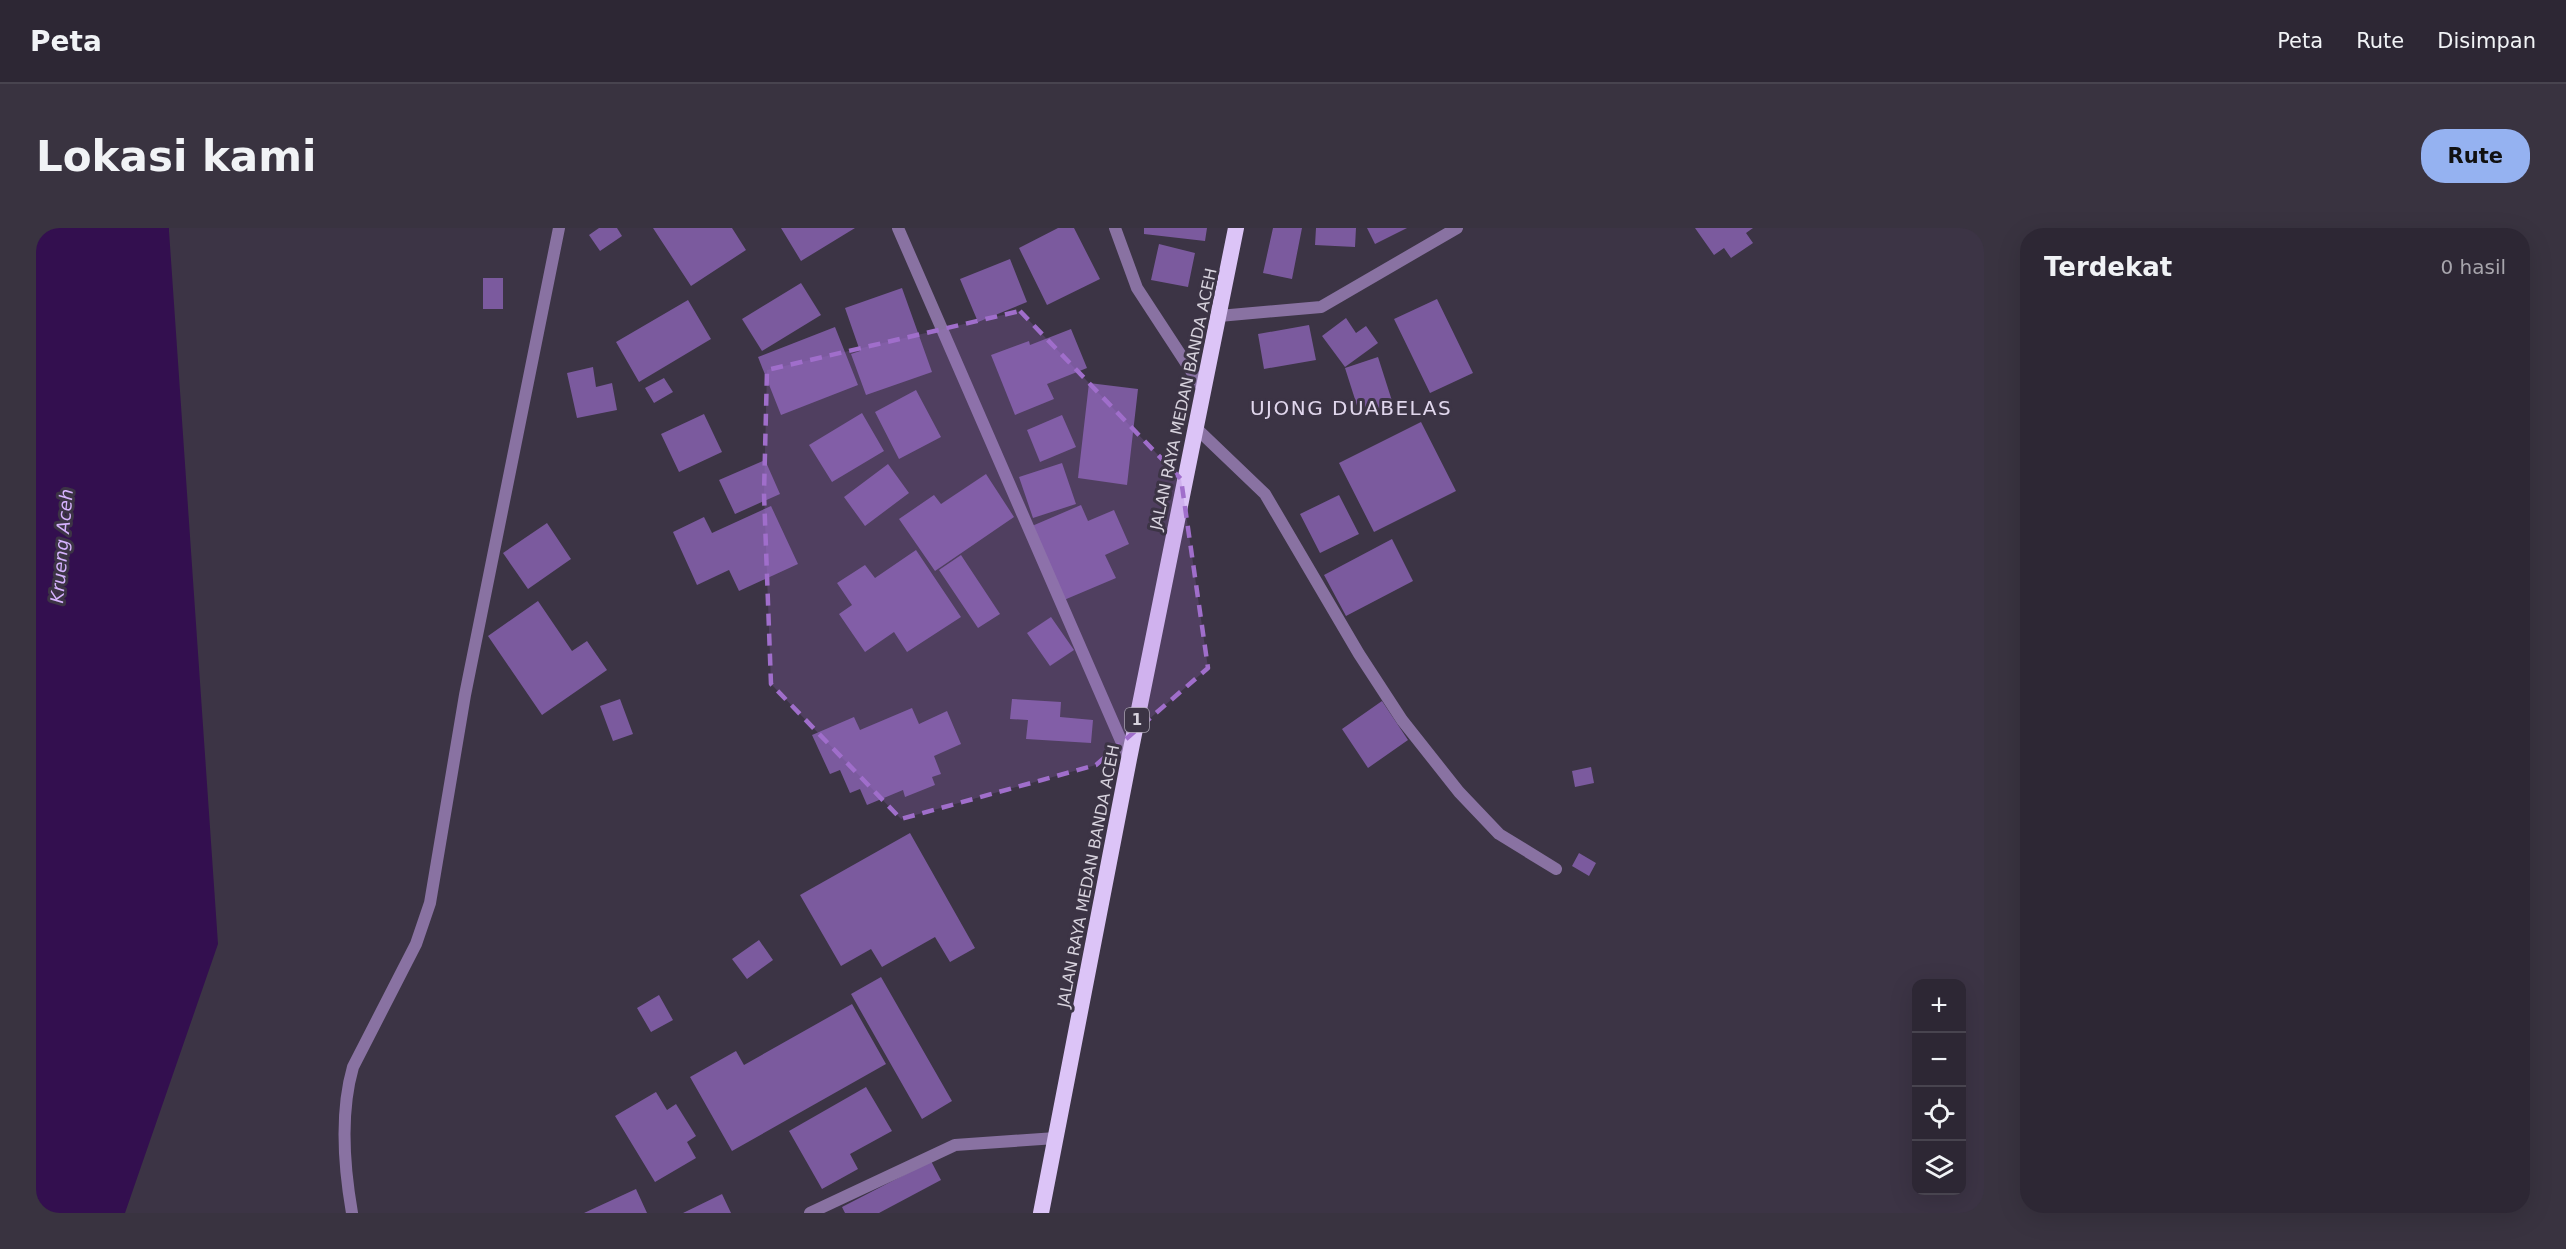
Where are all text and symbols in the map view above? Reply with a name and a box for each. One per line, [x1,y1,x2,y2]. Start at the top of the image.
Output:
text: Peta [30,25,102,58]
text: Peta [2277,29,2323,53]
text: Rute [2356,29,2404,53]
text: Disimpan [2437,29,2536,53]
button: Rute [2421,129,2530,183]
text: Lokasi kami [36,132,316,181]
text: Terdekat [2044,252,2172,282]
text: 0 hasil [2440,255,2506,279]
street label: JALAN RAYA MEDAN BANDA ACEH [1146,266,1221,533]
district label: UJONG DUABELAS [1250,396,1452,420]
water label: Krueng Aceh [46,488,77,604]
road number: 1 [1125,708,1149,732]
street label: JALAN RAYA MEDAN BANDA ACEH [1053,743,1123,1010]
map controls [1912,979,1966,1195]
button: + [1912,979,1966,1033]
button: − [1912,1033,1966,1087]
button: locate [1912,1087,1966,1141]
button: layers [1912,1141,1966,1195]

